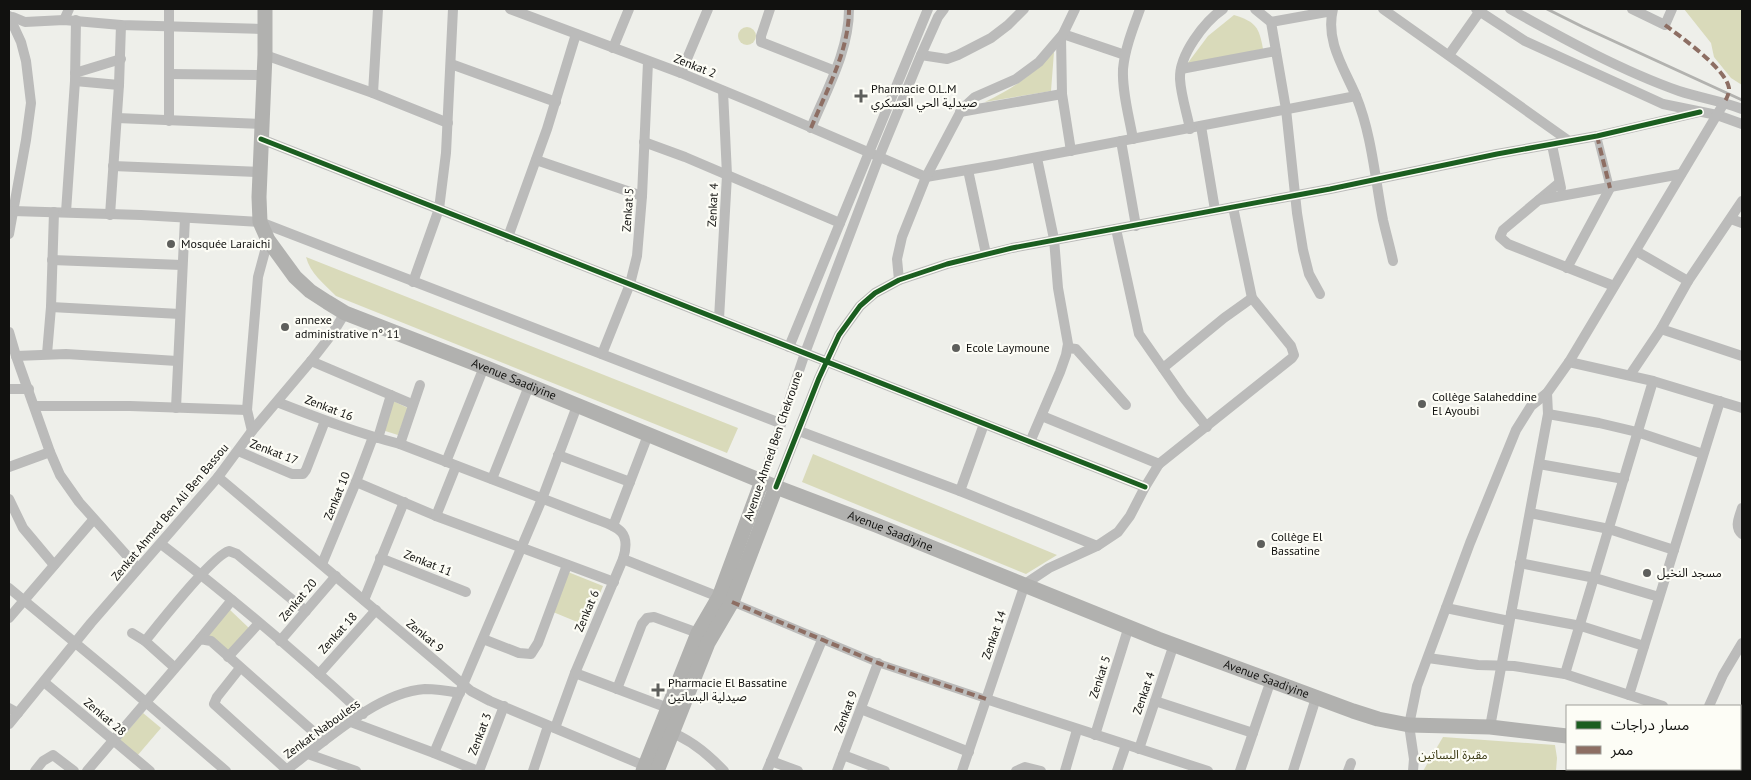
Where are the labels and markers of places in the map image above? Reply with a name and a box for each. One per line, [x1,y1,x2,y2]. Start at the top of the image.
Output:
place label: Pharmacie O.L.M صيدلية الحي العسكري [871,81,978,113]
marker: Pharmacie O.L.M صيدلية الحي العسكري [855,90,867,102]
place label: Mosquée Laraichi [181,236,271,251]
marker: Mosquée Laraichi [165,238,177,250]
place label: annexe administrative n° 11 [295,312,400,341]
marker: annexe administrative n° 11 [279,321,291,333]
place label: Ecole Laymoune [966,340,1050,355]
marker: Ecole Laymoune [950,342,962,354]
place label: Collège Salaheddine El Ayoubi [1432,389,1537,418]
marker: Collège Salaheddine El Ayoubi [1416,398,1428,410]
place label: Collège El Bassatine [1271,529,1323,558]
marker: Collège El Bassatine [1255,538,1267,550]
place label: مسجد النخيل [1657,565,1722,580]
marker: مسجد النخيل [1641,567,1653,579]
place label: Pharmacie El Bassatine صيدلية البساتين [668,675,787,704]
marker: Pharmacie El Bassatine صيدلية البساتين [652,684,664,696]

